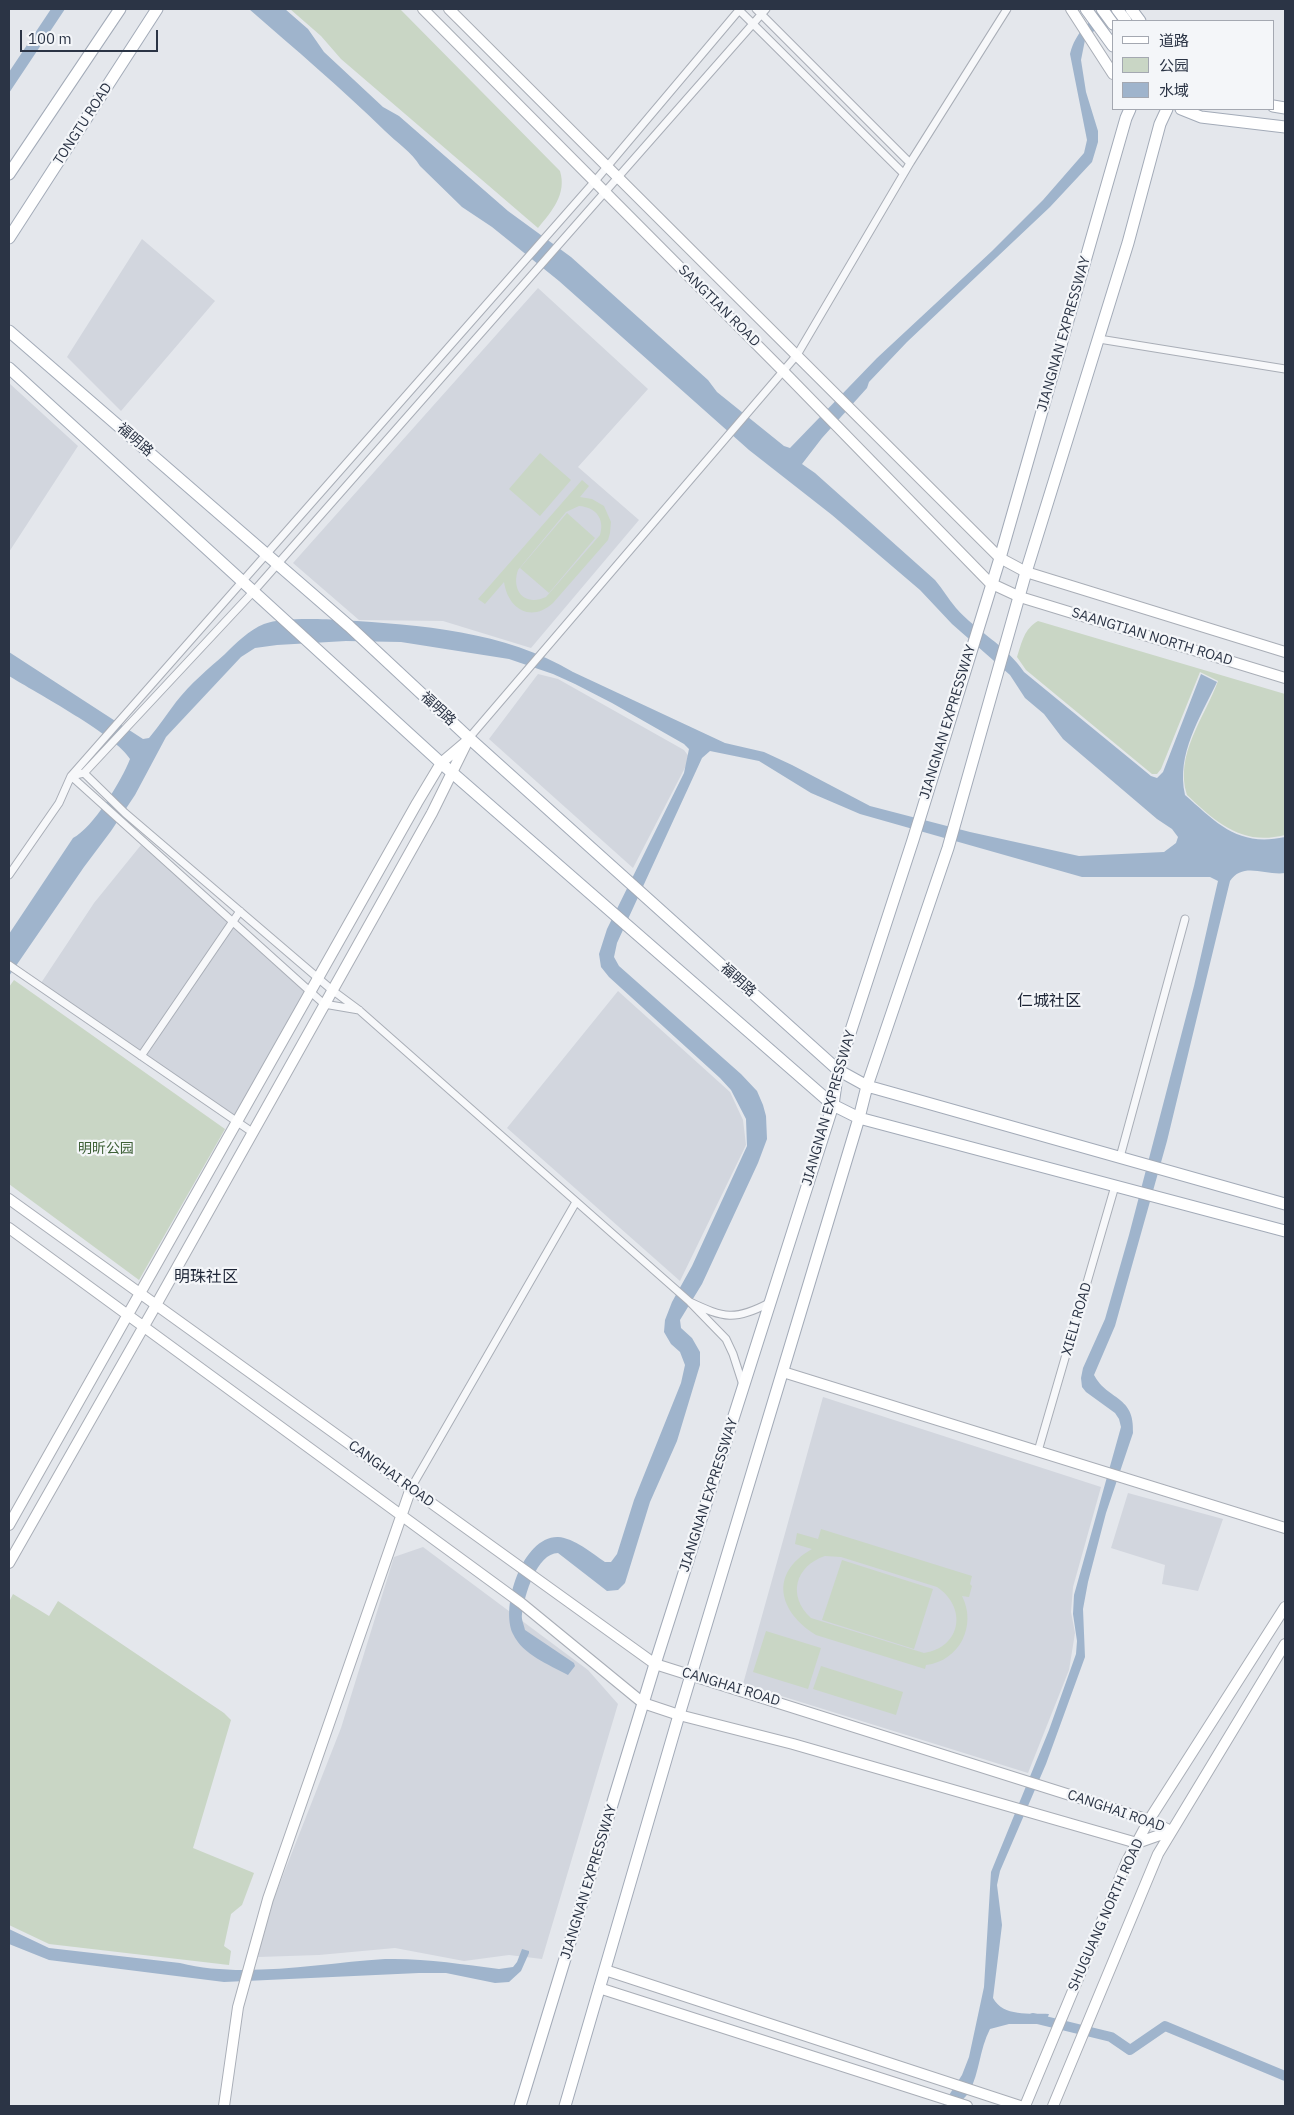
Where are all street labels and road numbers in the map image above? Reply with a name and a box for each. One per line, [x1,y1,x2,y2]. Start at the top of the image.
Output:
street label: TONGTU ROAD [50,80,116,168]
street label: JIANGNAN EXPRESSWAY [1034,254,1094,414]
street label: SANGTIAN ROAD [675,262,763,350]
street label: 福明路 [114,420,156,460]
street label: SAANGTIAN NORTH ROAD [1069,604,1235,670]
street label: JIANGNAN EXPRESSWAY [916,643,980,801]
street label: 福明路 [417,689,459,729]
street label: 福明路 [717,960,759,1000]
street label: JIANGNAN EXPRESSWAY [799,1028,859,1188]
street label: XIELI ROAD [1059,1281,1095,1357]
street label: JIANGNAN EXPRESSWAY [676,1416,742,1574]
street label: CANGHAI ROAD [345,1437,437,1511]
street label: CANGHAI ROAD [680,1664,782,1710]
street label: CANGHAI ROAD [1065,1786,1167,1836]
street label: JIANGNAN EXPRESSWAY [557,1803,621,1961]
street label: SHUGUANG NORTH ROAD [1065,1836,1147,1994]

